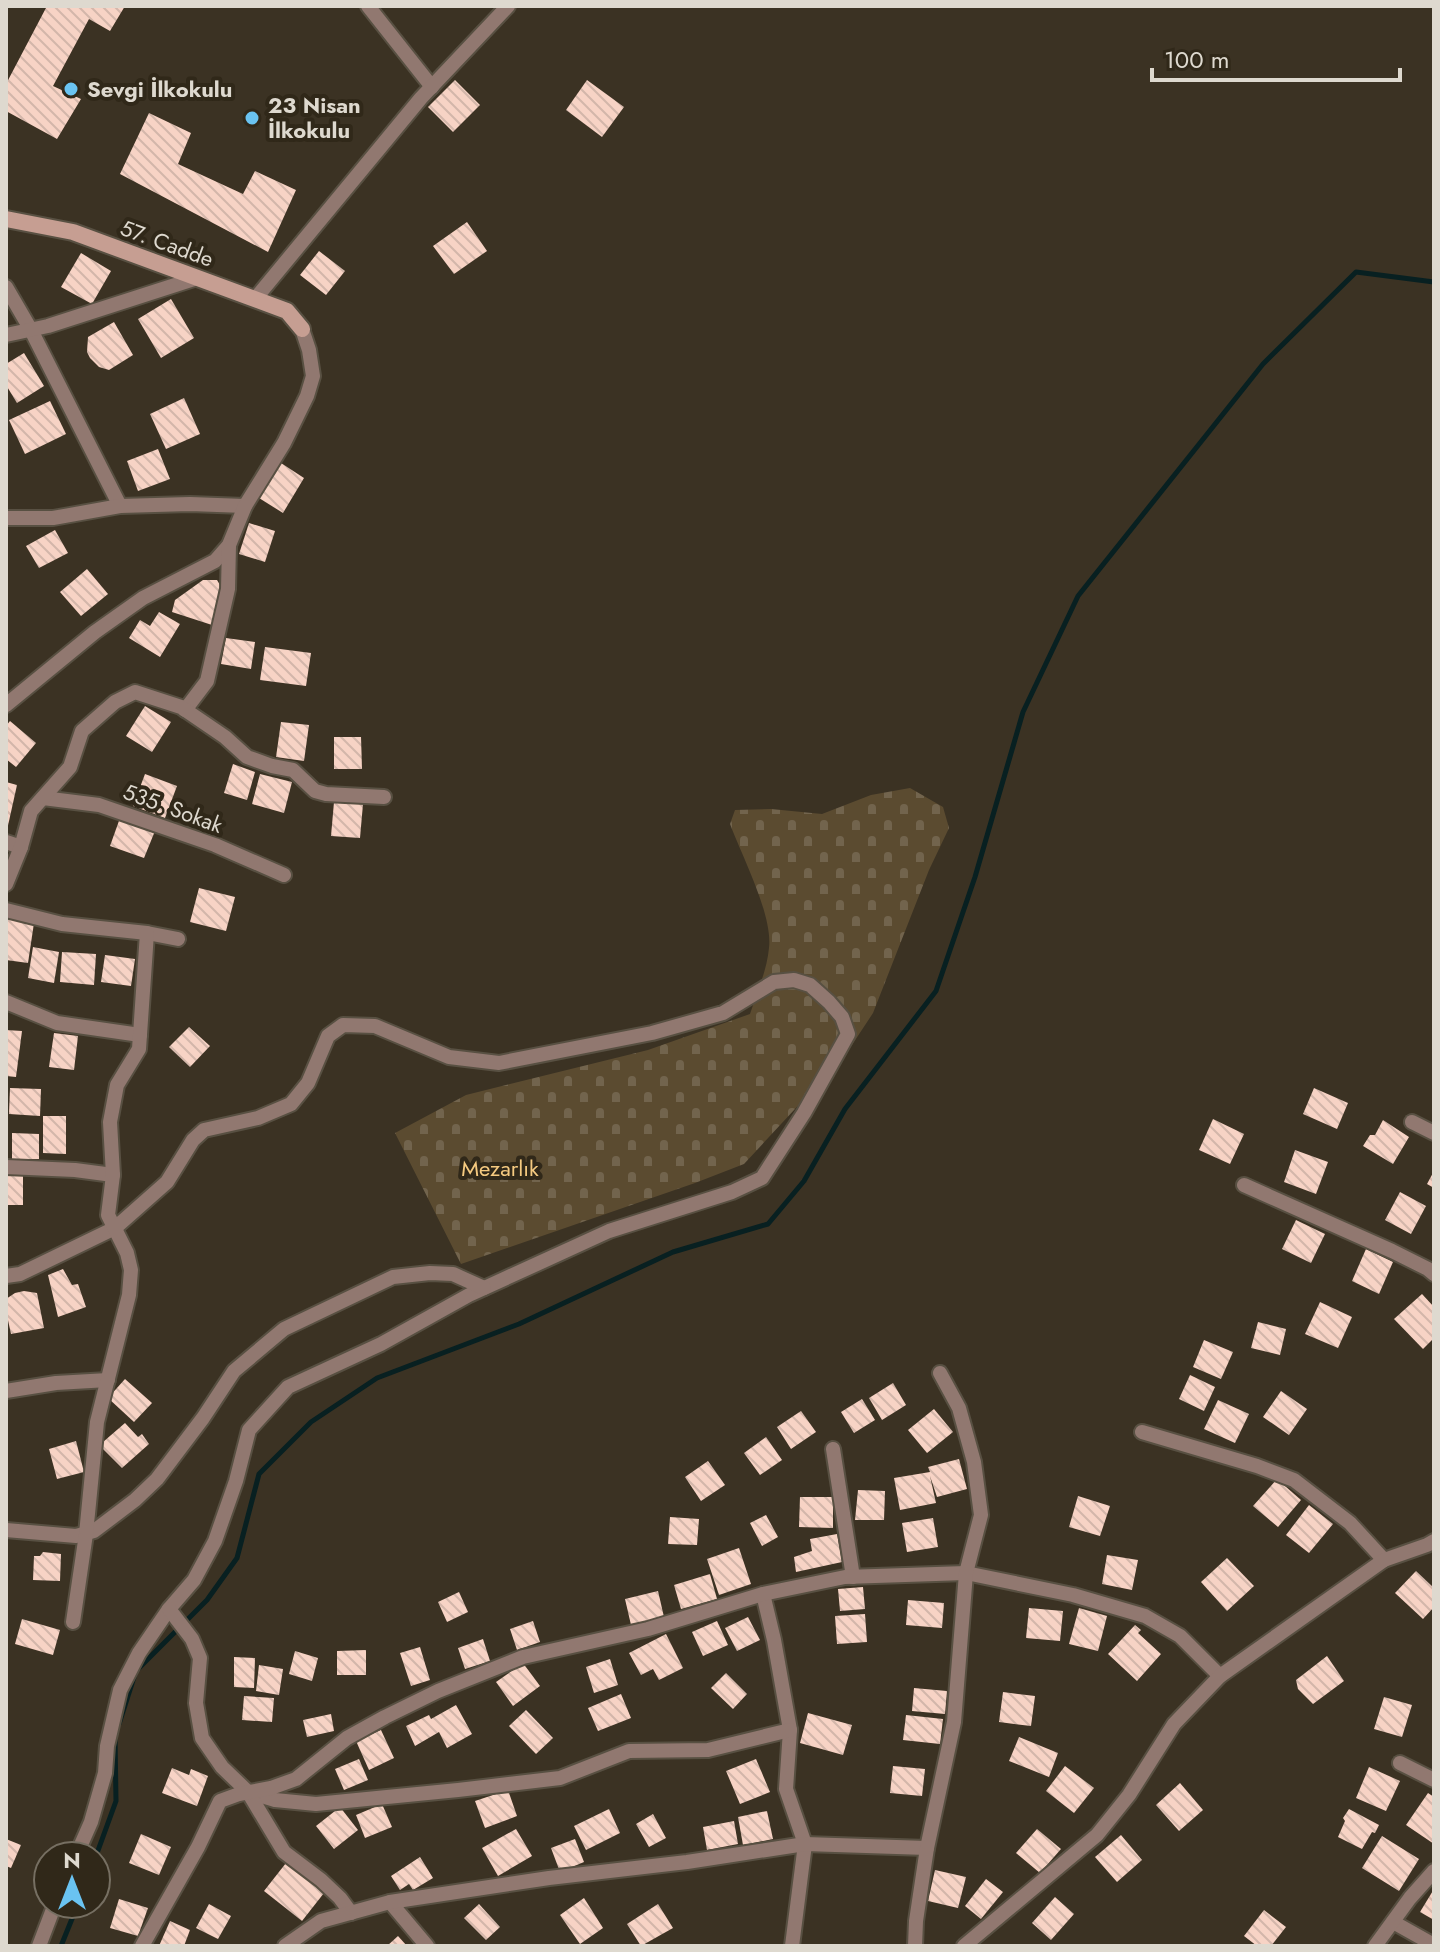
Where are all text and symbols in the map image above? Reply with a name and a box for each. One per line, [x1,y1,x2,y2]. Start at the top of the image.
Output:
scale bar [1152,32,1400,82]
text: 100 m [1164,42,1230,77]
place label: Sevgi İlkokulu [87,73,232,105]
marker: Sevgi İlkokulu [62,80,80,98]
place label: 23 Nisan İlkokulu [268,89,361,146]
marker: 23 Nisan İlkokulu [243,109,261,127]
street label: 57. Cadde [116,211,218,275]
street label: 535. Sokak [119,775,228,841]
park label: Mezarlık [461,1152,539,1184]
north arrow [32,1840,112,1920]
text: N [63,1844,81,1876]

